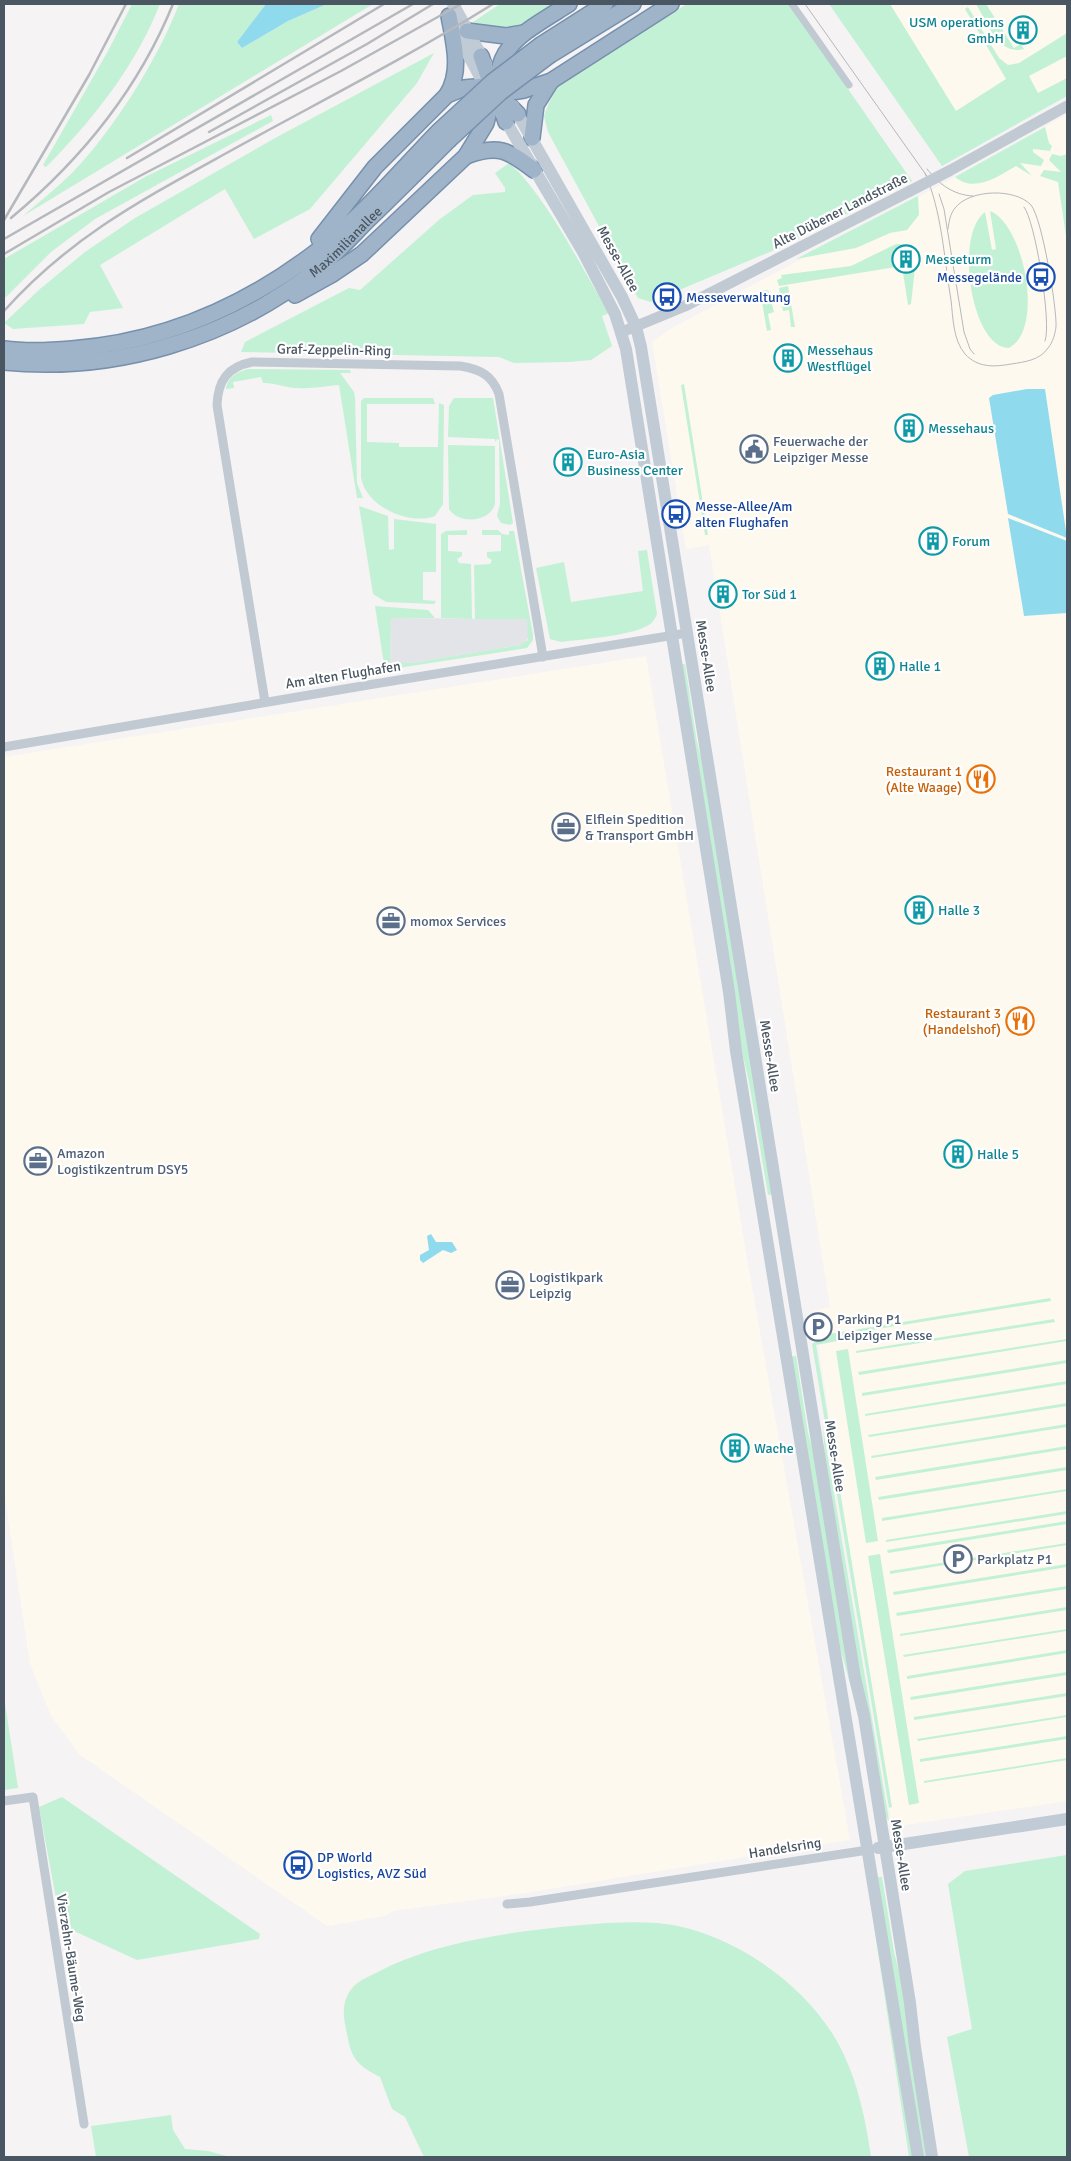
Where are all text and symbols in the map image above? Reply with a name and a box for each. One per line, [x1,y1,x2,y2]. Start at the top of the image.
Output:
place label: USM operations GmbH [909,14,1004,47]
building icon: USM operations GmbH [1008,15,1038,45]
street label: Alte Dübener Landstraße [770,170,910,252]
street label: Maximilianallee [305,203,386,281]
street label: Messe-Allee [593,223,643,295]
building icon: Messeturm [891,244,921,274]
place label: Messeturm [925,251,991,268]
bus stop icon: Messegelände [1026,262,1056,292]
place label: Messegelände [937,269,1022,286]
bus stop icon: Messeverwaltung [652,282,682,312]
place label: Messeverwaltung [686,289,791,306]
street label: Graf-Zeppelin-Ring [277,341,391,359]
place label: Messehaus Westflügel [807,342,873,375]
building icon: Messehaus Westflügel [773,343,803,373]
building icon: Messehaus [894,413,924,443]
place label: Messehaus [928,420,994,437]
place label: Feuerwache der Leipziger Messe [773,433,869,466]
public building icon: Feuerwache der Leipziger Messe [739,434,769,464]
place label: Euro-Asia Business Center [587,446,684,479]
building icon: Euro-Asia Business Center [553,447,583,477]
place label: Messe-Allee/Am alten Flughafen [695,498,792,531]
bus stop icon: Messe-Allee/Am alten Flughafen [661,499,691,529]
building icon: Forum [918,526,948,556]
place label: Forum [952,533,990,550]
building icon: Tor Süd 1 [708,579,738,609]
place label: Tor Süd 1 [742,586,797,603]
street label: Messe-Allee [692,619,720,693]
building icon: Halle 1 [865,651,895,681]
street label: Am alten Flughafen [284,657,402,693]
place label: Halle 1 [899,658,941,675]
place label: Restaurant 1 (Alte Waage) [886,763,962,796]
restaurant icon: Restaurant 1 (Alte Waage) [966,764,996,794]
place label: Elflein Spedition & Transport GmbH [585,811,694,844]
office icon: Elflein Spedition & Transport GmbH [551,812,581,842]
building icon: Halle 3 [904,895,934,925]
place label: Halle 3 [938,902,980,919]
office icon: momox Services [376,906,406,936]
place label: momox Services [410,913,506,930]
place label: Restaurant 3 (Handelshof) [923,1005,1001,1038]
restaurant icon: Restaurant 3 (Handelshof) [1005,1006,1035,1036]
street label: Messe-Allee [756,1019,784,1093]
building icon: Halle 5 [943,1139,973,1169]
place label: Amazon Logistikzentrum DSY5 [57,1145,188,1178]
office icon: Amazon Logistikzentrum DSY5 [23,1146,53,1176]
place label: Halle 5 [977,1146,1019,1163]
place label: Logistikpark Leipzig [529,1269,603,1302]
office icon: Logistikpark Leipzig [495,1270,525,1300]
place label: Parking P1 Leipziger Messe [837,1311,932,1344]
parking icon: Parking P1 Leipziger Messe [803,1312,833,1342]
street label: Messe-Allee [821,1419,849,1493]
building icon: Wache [720,1433,750,1463]
place label: Wache [754,1440,794,1457]
parking icon: Parkplatz P1 [943,1544,973,1574]
place label: Parkplatz P1 [977,1551,1052,1568]
street label: Messe-Allee [887,1818,915,1892]
street label: Handelsring [748,1834,822,1862]
place label: DP World Logistics, AVZ Süd [317,1849,427,1882]
bus stop icon: DP World Logistics, AVZ Süd [283,1850,313,1880]
street label: Vierzehn-Bäume-Weg [52,1893,90,2023]

